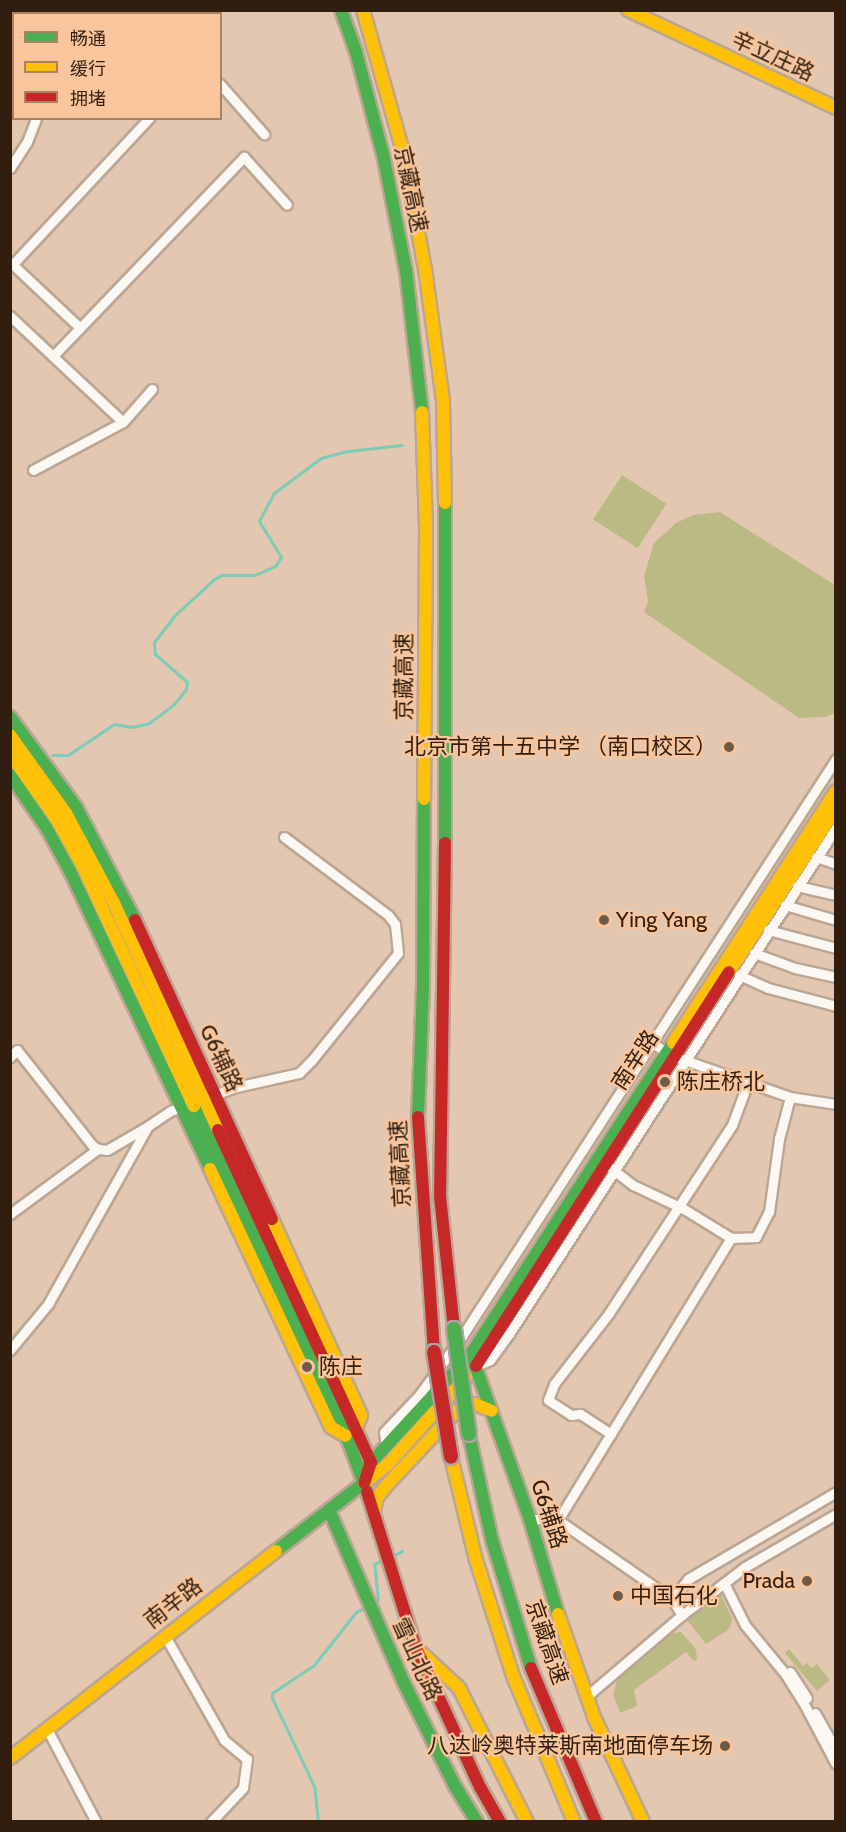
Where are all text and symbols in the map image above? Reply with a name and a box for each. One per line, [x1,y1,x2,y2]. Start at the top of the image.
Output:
legend [12,12,222,120]
street label: 辛立庄路 [728,25,818,87]
text: 畅通 [70,28,106,50]
text: 缓行 [70,58,106,80]
text: 拥堵 [70,88,106,110]
street label: 京藏高速 [389,143,433,235]
street label: 京藏高速 [391,633,417,721]
place label: 北京市第十五中学 （南口校区） [404,734,717,760]
marker: 北京市第十五中学 （南口校区） [722,740,736,754]
place label: Ying Yang [616,907,707,933]
marker: Ying Yang [597,913,611,927]
street label: G6辅路 [194,1020,248,1096]
street label: 南辛路 [606,1025,664,1095]
place label: 陈庄桥北 [677,1069,765,1095]
marker: 陈庄桥北 [658,1075,672,1089]
street label: 京藏高速 [385,1119,415,1209]
place label: 陈庄 [319,1354,363,1380]
marker: 陈庄 [300,1360,314,1374]
street label: G6辅路 [525,1476,573,1552]
place label: Prada [742,1568,795,1594]
street label: 南辛路 [139,1572,207,1634]
marker: Prada [800,1574,814,1588]
place label: 中国石化 [630,1583,718,1609]
marker: 中国石化 [611,1589,625,1603]
street label: 京藏高速 [520,1596,574,1688]
street label: 雪山北路 [386,1614,448,1704]
place label: 八达岭奥特莱斯南地面停车场 [427,1733,713,1759]
marker: 八达岭奥特莱斯南地面停车场 [718,1739,732,1753]

